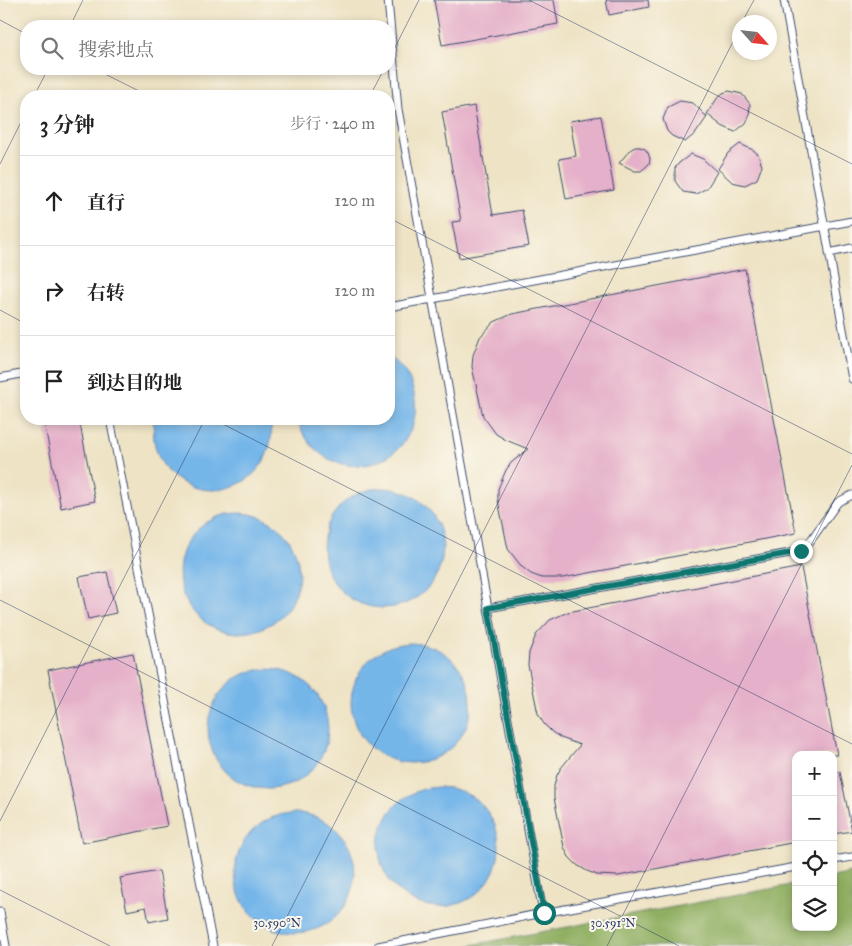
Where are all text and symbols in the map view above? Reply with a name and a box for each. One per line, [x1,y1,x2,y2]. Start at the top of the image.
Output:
north arrow [732,15,777,60]
search box [20,20,395,75]
icon: search [38,34,66,62]
text: 搜索地点 [78,38,154,61]
text: 3 分钟 [40,112,95,138]
text: 步行 · 240 m [290,114,375,133]
icon: ahead [40,187,68,215]
text: 直行 [87,191,125,214]
text: 120 m [335,191,375,210]
icon: right [40,277,68,305]
text: 右转 [87,281,125,304]
text: 120 m [335,281,375,300]
icon: arrive [40,367,68,395]
text: 到达目的地 [87,371,182,394]
route end [790,540,813,563]
map controls [792,751,837,931]
button: + [792,751,837,796]
button: − [792,796,837,841]
button: locate [792,841,837,886]
button: layers [792,886,837,931]
route start [533,902,556,925]
text: 30.590°N [253,916,301,930]
text: 30.591°N [590,916,636,930]

